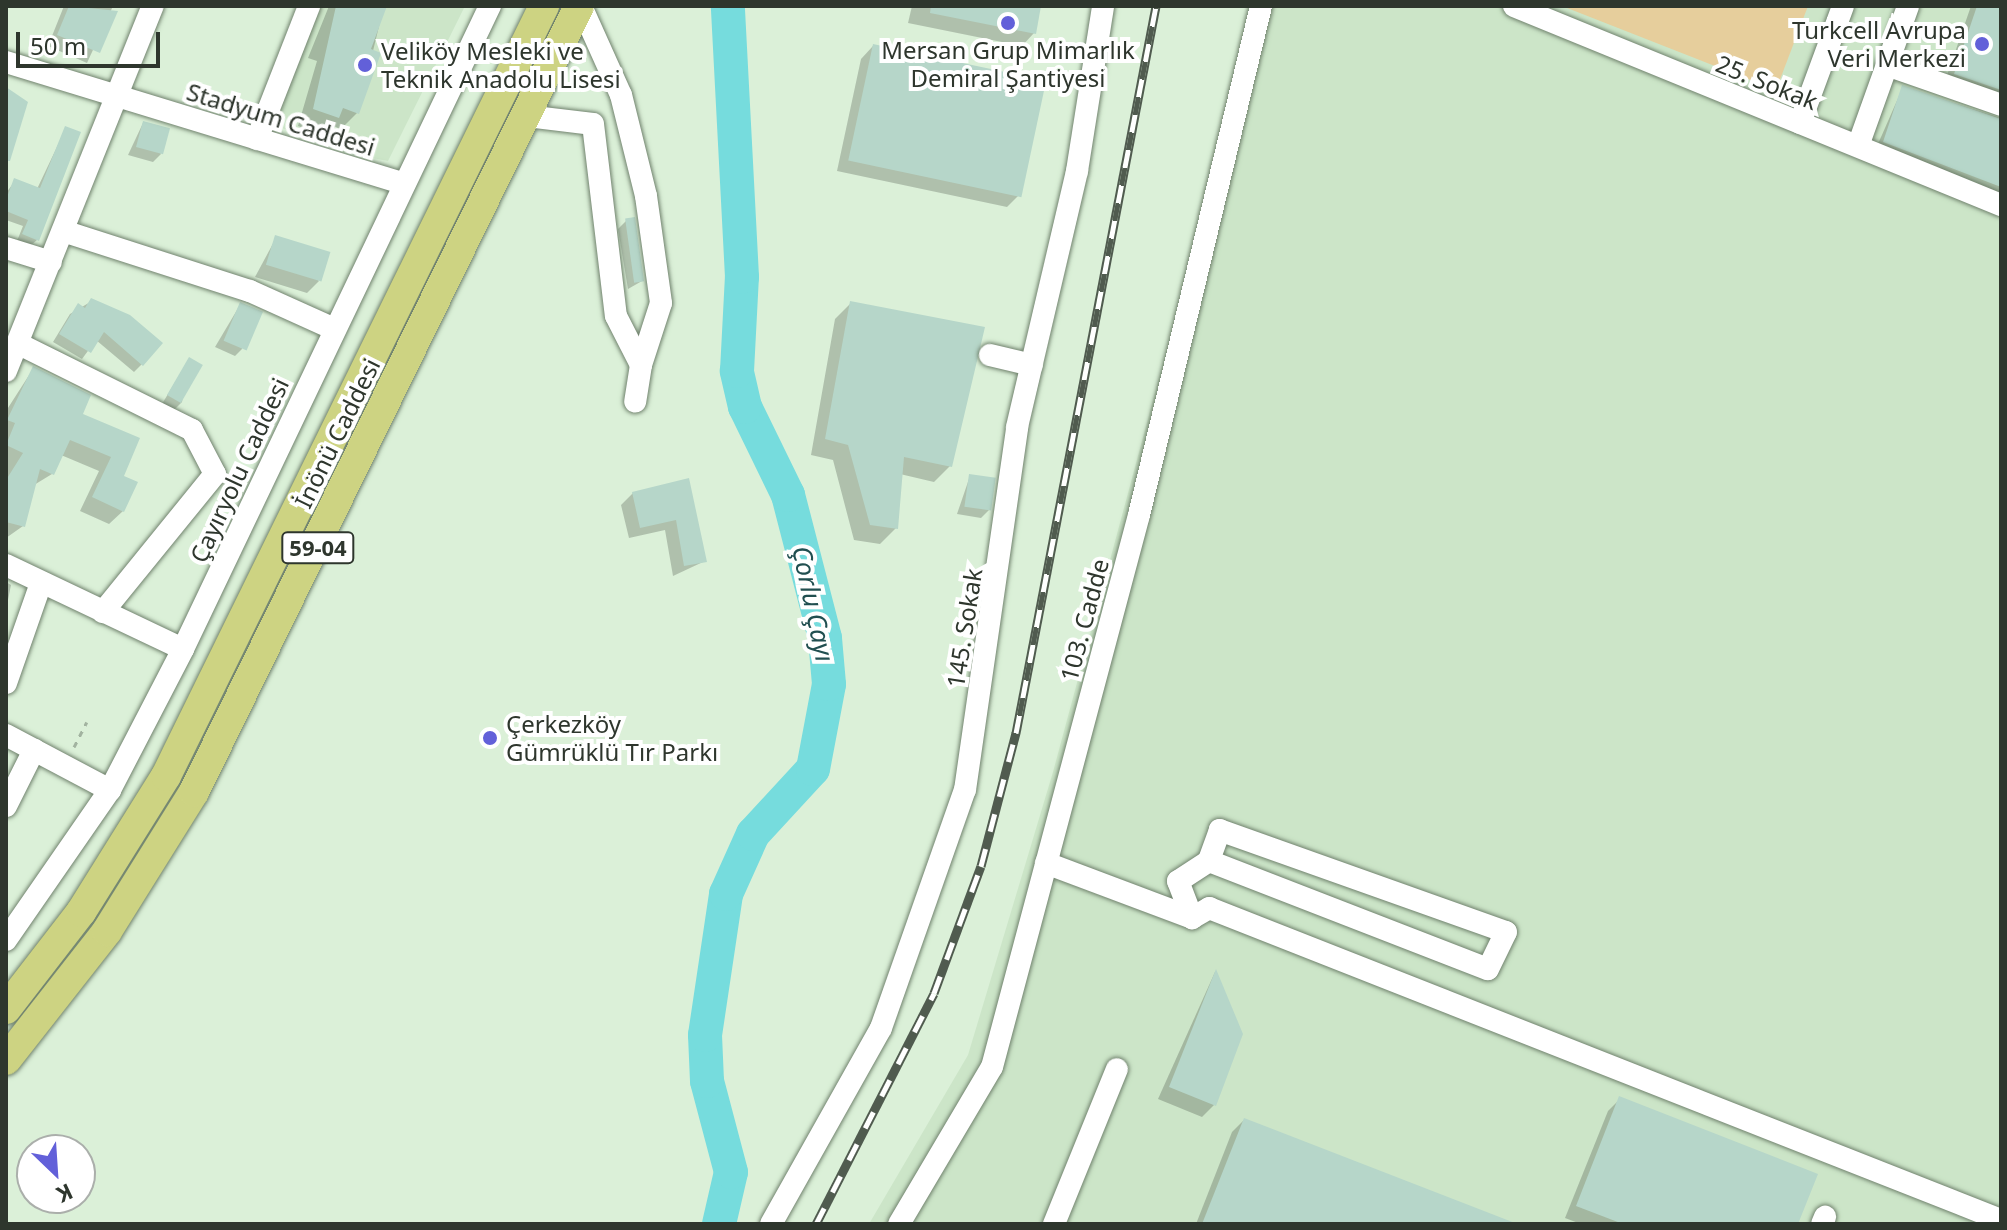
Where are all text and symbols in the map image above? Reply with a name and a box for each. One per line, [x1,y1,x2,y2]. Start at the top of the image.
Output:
marker: Mersan Grup Mimarlık Demiral Şantiyesi [999,14,1017,32]
scale bar [20,16,164,66]
place label: Turkcell Avrupa Veri Merkezi [1792,16,1966,72]
text: 50 m [30,29,86,62]
marker: Turkcell Avrupa Veri Merkezi [1973,35,1991,53]
place label: Mersan Grup Mimarlık Demiral Şantiyesi [881,36,1135,92]
place label: Veliköy Mesleki ve Teknik Anadolu Lisesi [381,37,621,93]
street label: 25. Sokak [1712,49,1822,115]
marker: Veliköy Mesleki ve Teknik Anadolu Lisesi [356,56,374,74]
street label: Stadyum Caddesi [183,77,379,161]
street label: İnönü Caddesi [288,354,386,512]
street label: Çayıryolu Caddesi [184,373,294,567]
road number: 59-04 [280,530,356,566]
water label: Çorlu Çayı [786,543,840,665]
street label: 103. Cadde [1054,556,1114,684]
street label: 145. Sokak [940,566,988,690]
place label: Çerkezköy Gümrüklü Tır Parkı [506,710,718,766]
marker: Çerkezköy Gümrüklü Tır Parkı [481,729,499,747]
north arrow [16,1134,96,1214]
text: K [52,1177,78,1211]

